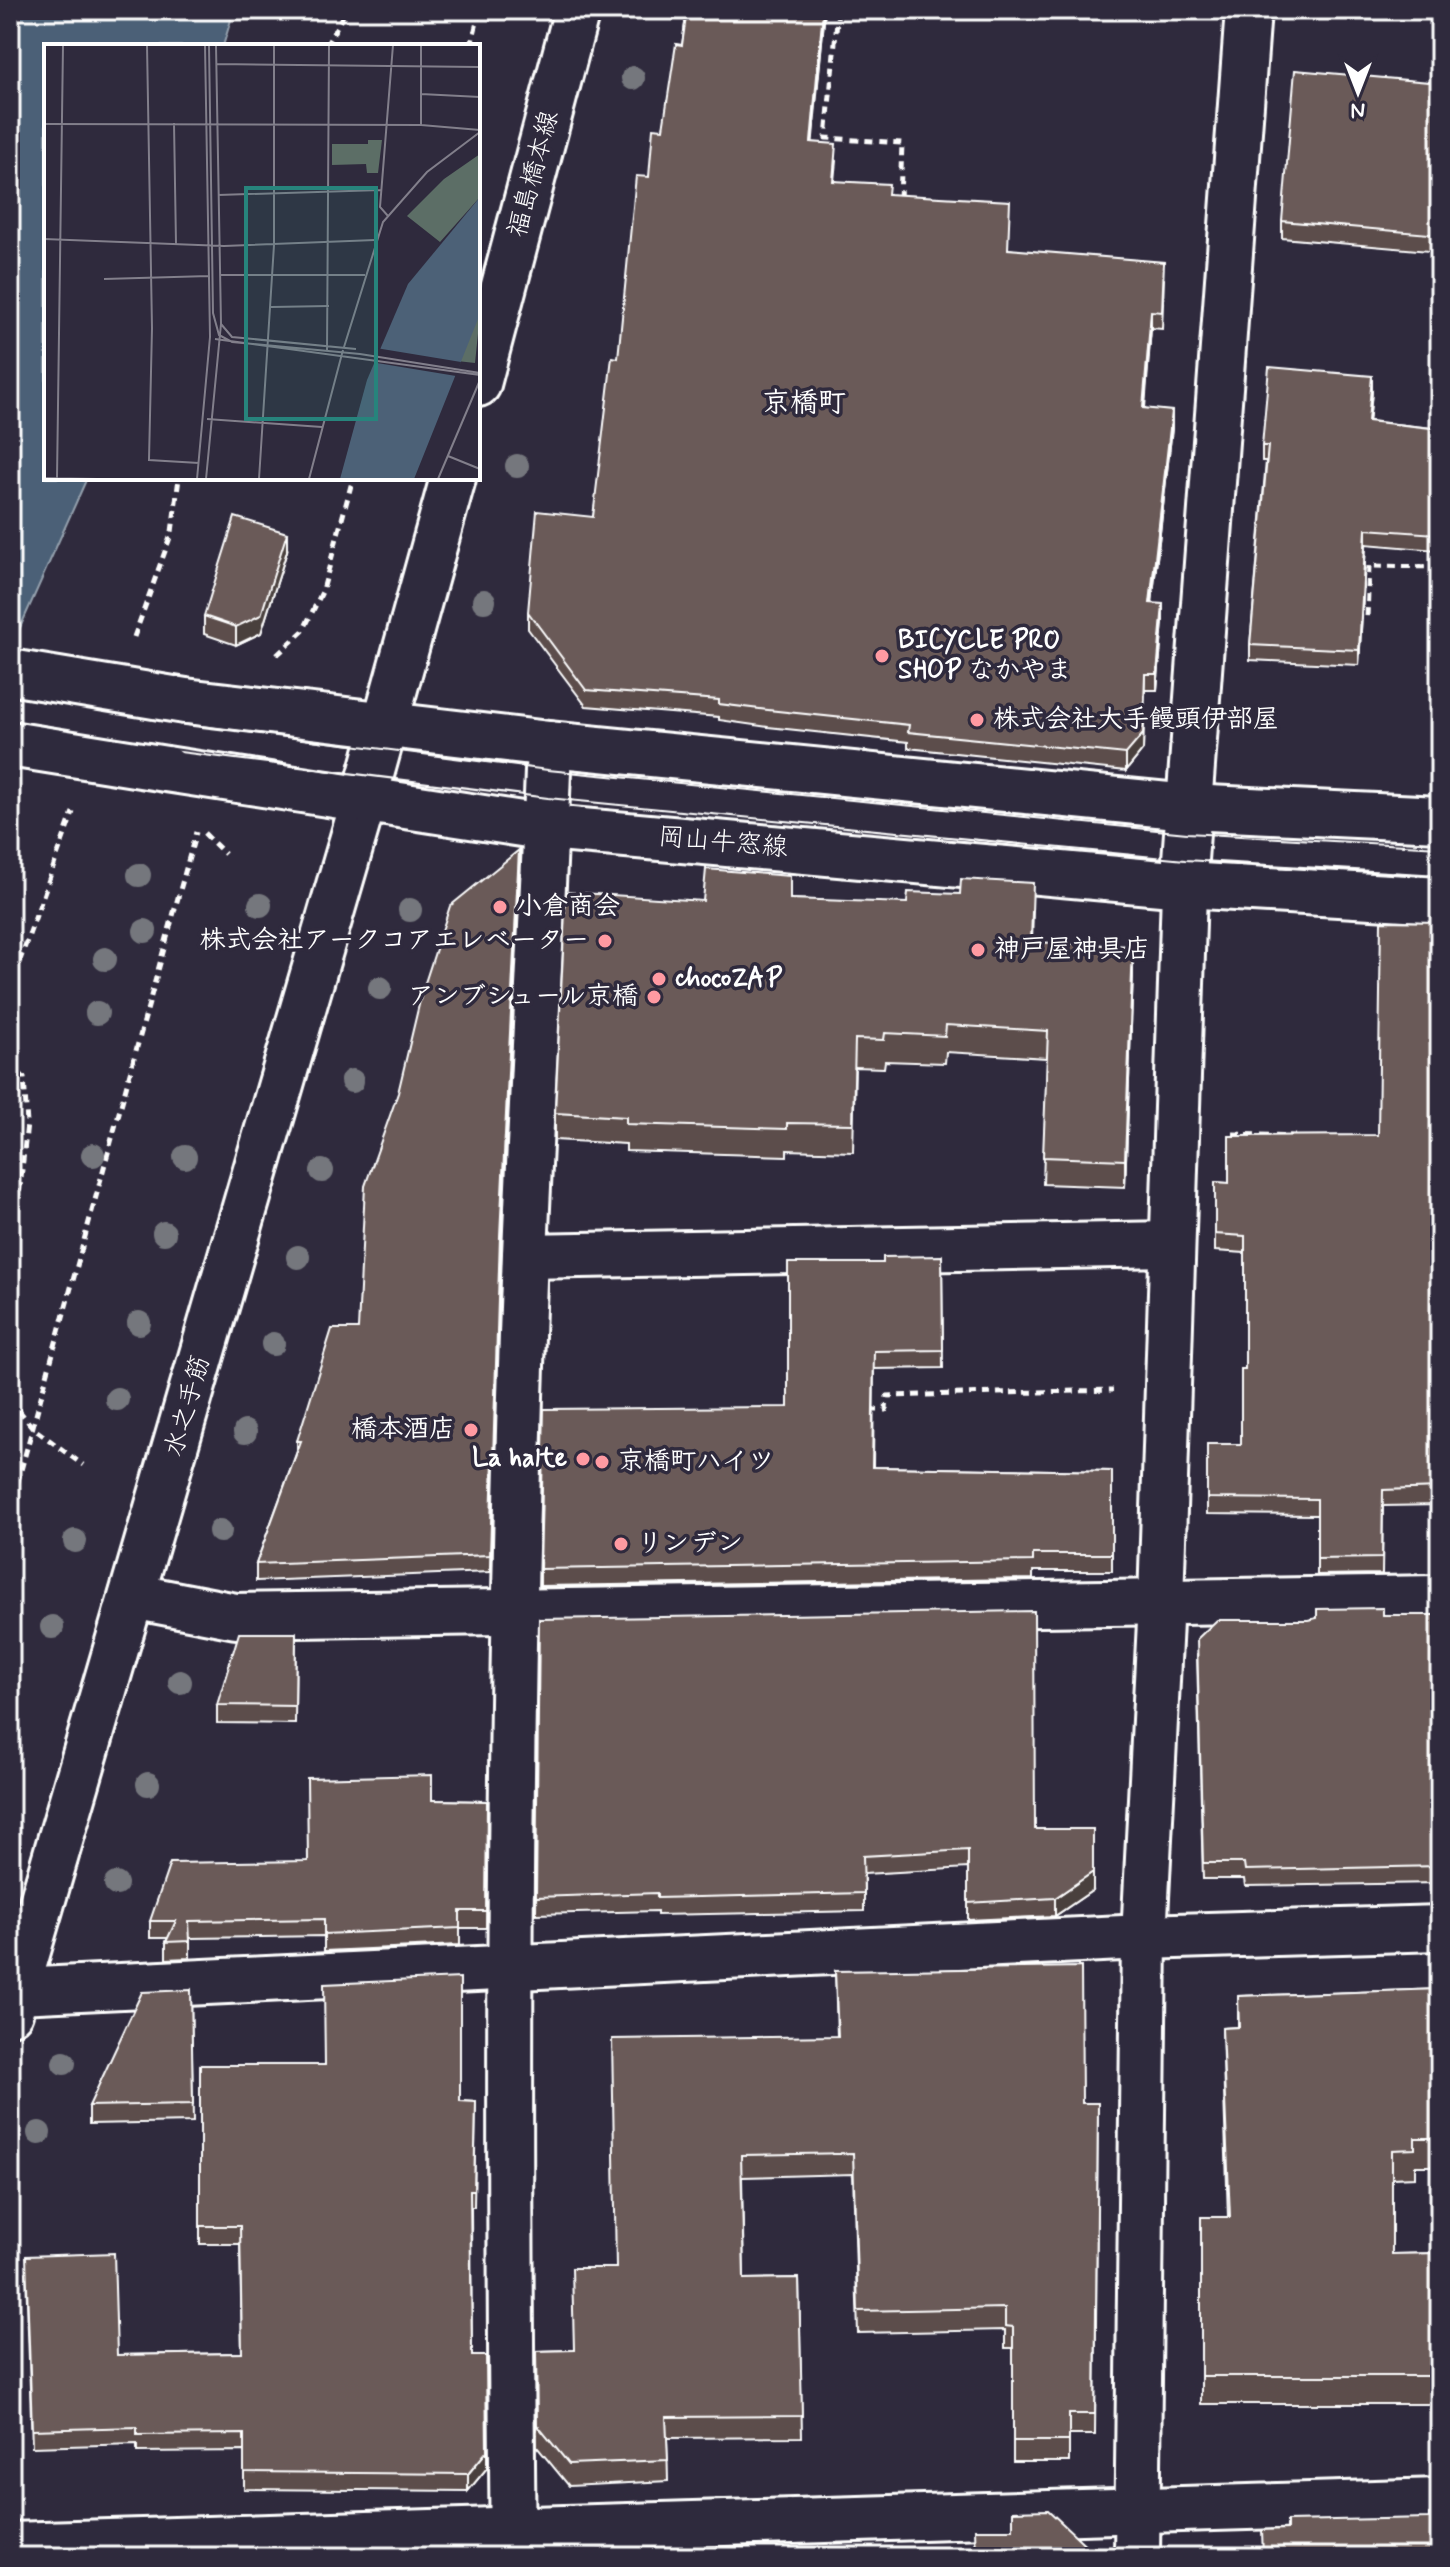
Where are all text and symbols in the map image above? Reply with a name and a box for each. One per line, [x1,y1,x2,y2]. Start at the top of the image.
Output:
inset map [44,44,480,480]
north arrow [1318,52,1398,132]
text: N [1351,96,1365,124]
street label: 福島橋本線 [501,107,567,241]
district label: 京橋町 [762,385,846,422]
place label: BICYCLE PRO SHOP なかやま [898,624,1072,688]
marker: BICYCLE PRO SHOP なかやま [873,647,891,665]
place label: 株式会社大手饅頭伊部屋 [993,703,1279,737]
marker: 株式会社大手饅頭伊部屋 [968,711,986,729]
street label: 岡山牛窓線 [657,820,789,866]
place label: 小倉商会 [516,890,620,924]
marker: 小倉商会 [491,898,509,916]
place label: 株式会社アークコアエレベーター [200,924,589,958]
marker: 株式会社アークコアエレベーター [596,932,614,950]
place label: 神戸屋神具店 [994,933,1150,967]
marker: 神戸屋神具店 [969,941,987,959]
place label: chocoZAP [674,962,783,996]
marker: chocoZAP [650,970,668,988]
place label: アンブシュール京橋 [408,980,638,1014]
marker: アンブシュール京橋 [645,988,663,1006]
street label: 水之手筋 [157,1351,219,1461]
place label: 橋本酒店 [351,1413,455,1447]
marker: 橋本酒店 [462,1421,480,1439]
place label: La halte [472,1442,567,1476]
place label: 京橋町ハイツ [618,1445,774,1479]
marker: La halte [574,1450,592,1468]
marker: 京橋町ハイツ [593,1453,611,1471]
place label: リンデン [637,1527,743,1561]
marker: リンデン [612,1535,630,1553]

